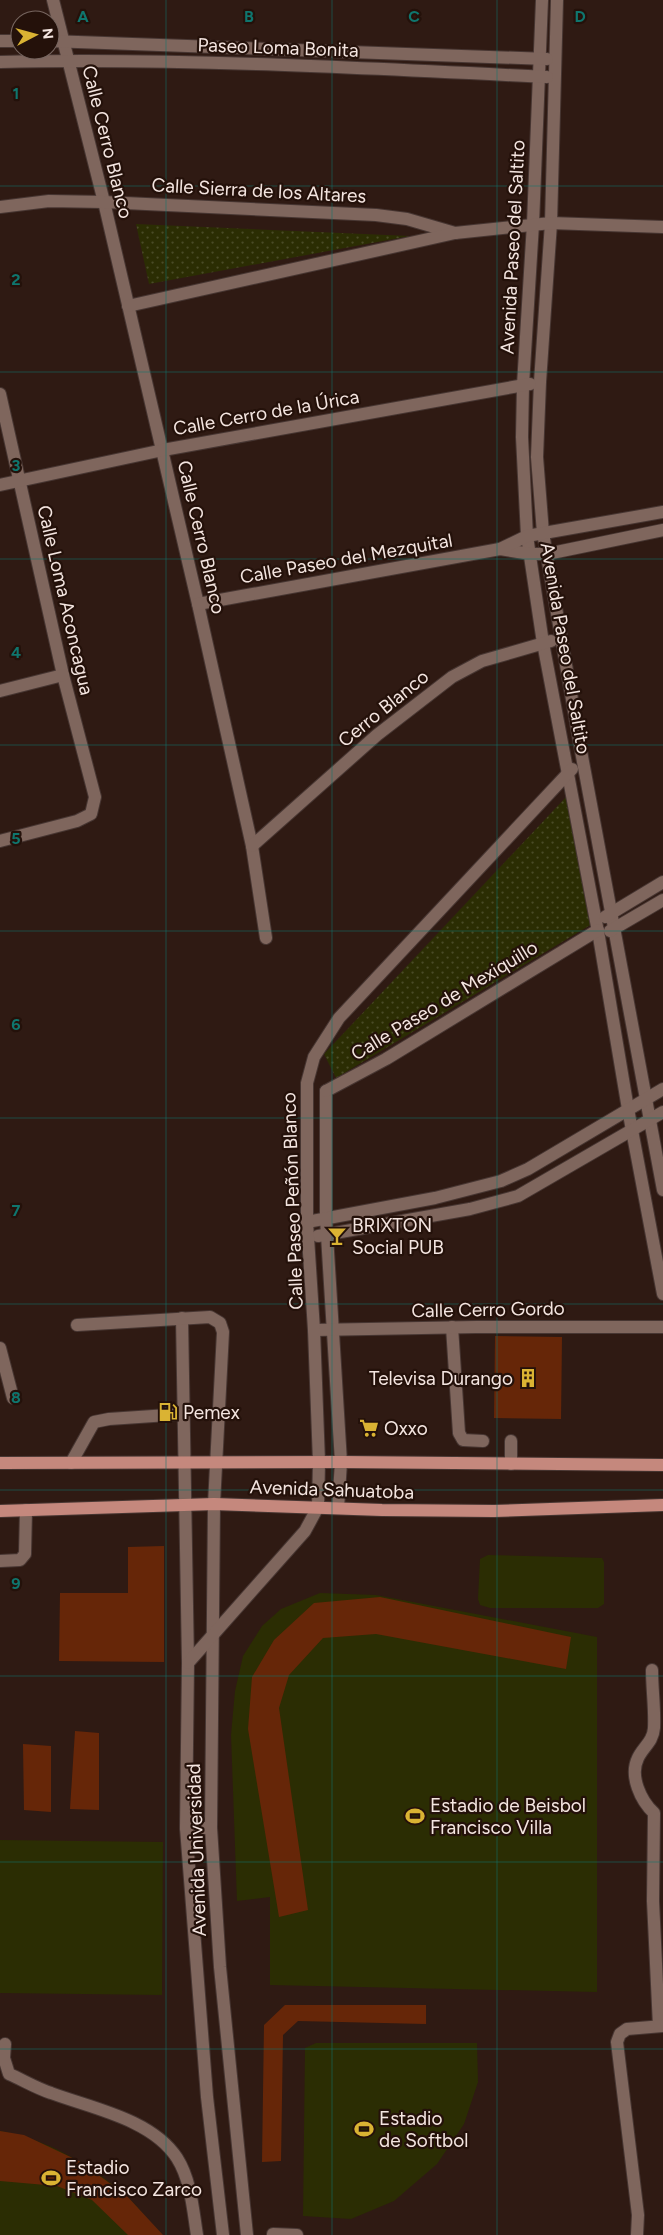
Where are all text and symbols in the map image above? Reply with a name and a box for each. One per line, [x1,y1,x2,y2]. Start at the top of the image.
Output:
text: A [77,7,89,26]
text: B [244,7,254,26]
text: C [408,7,420,26]
text: D [574,7,586,26]
north arrow [10,10,60,60]
text: N [38,27,56,40]
street label: Paseo Loma Bonita [197,33,359,62]
street label: Calle Cerro Blanco [77,63,138,221]
text: 1 [13,84,19,103]
street label: Avenida Paseo del Saltito [495,139,530,355]
street label: Calle Sierra de los Altares [151,173,367,208]
text: 2 [11,270,21,289]
street label: Calle Cerro de la Úrica [171,385,361,440]
text: 3 [12,456,21,475]
street label: Calle Cerro Blanco [173,458,230,616]
street label: Calle Loma Aconcagua [32,503,99,697]
street label: Calle Paseo del Mezquital [238,528,454,589]
street label: Avenida Paseo del Saltito [536,541,595,756]
text: 4 [11,643,21,662]
street label: Cerro Blanco [333,665,433,752]
text: 5 [11,829,21,848]
street label: Calle Paseo de Mexiquillo [347,936,542,1065]
text: 6 [11,1015,21,1034]
street label: Calle Paseo Peñón Blanco [277,1092,308,1310]
text: 7 [12,1201,21,1220]
place label: BRIXTON Social PUB [352,1214,444,1259]
bar icon: BRIXTON Social PUB [326,1225,348,1247]
street label: Calle Cerro Gordo [411,1297,565,1322]
place label: Televisa Durango [369,1367,513,1390]
building icon: Televisa Durango [517,1367,539,1389]
text: 8 [11,1388,21,1407]
fuel station icon: Pemex [157,1401,179,1423]
place label: Pemex [183,1401,240,1424]
supermarket icon: Oxxo [358,1417,380,1439]
place label: Oxxo [384,1417,428,1440]
street label: Avenida Sahuatoba [249,1475,415,1504]
text: 9 [11,1574,21,1593]
street label: Avenida Universidad [182,1763,211,1937]
place label: Estadio de Beisbol Francisco Villa [430,1794,586,1839]
sports icon: Estadio de Beisbol Francisco Villa [404,1805,426,1827]
place label: Estadio de Softbol [379,2107,468,2152]
sports icon: Estadio de Softbol [353,2118,375,2140]
place label: Estadio Francisco Zarco [66,2156,202,2201]
sports icon: Estadio Francisco Zarco [40,2167,62,2189]

